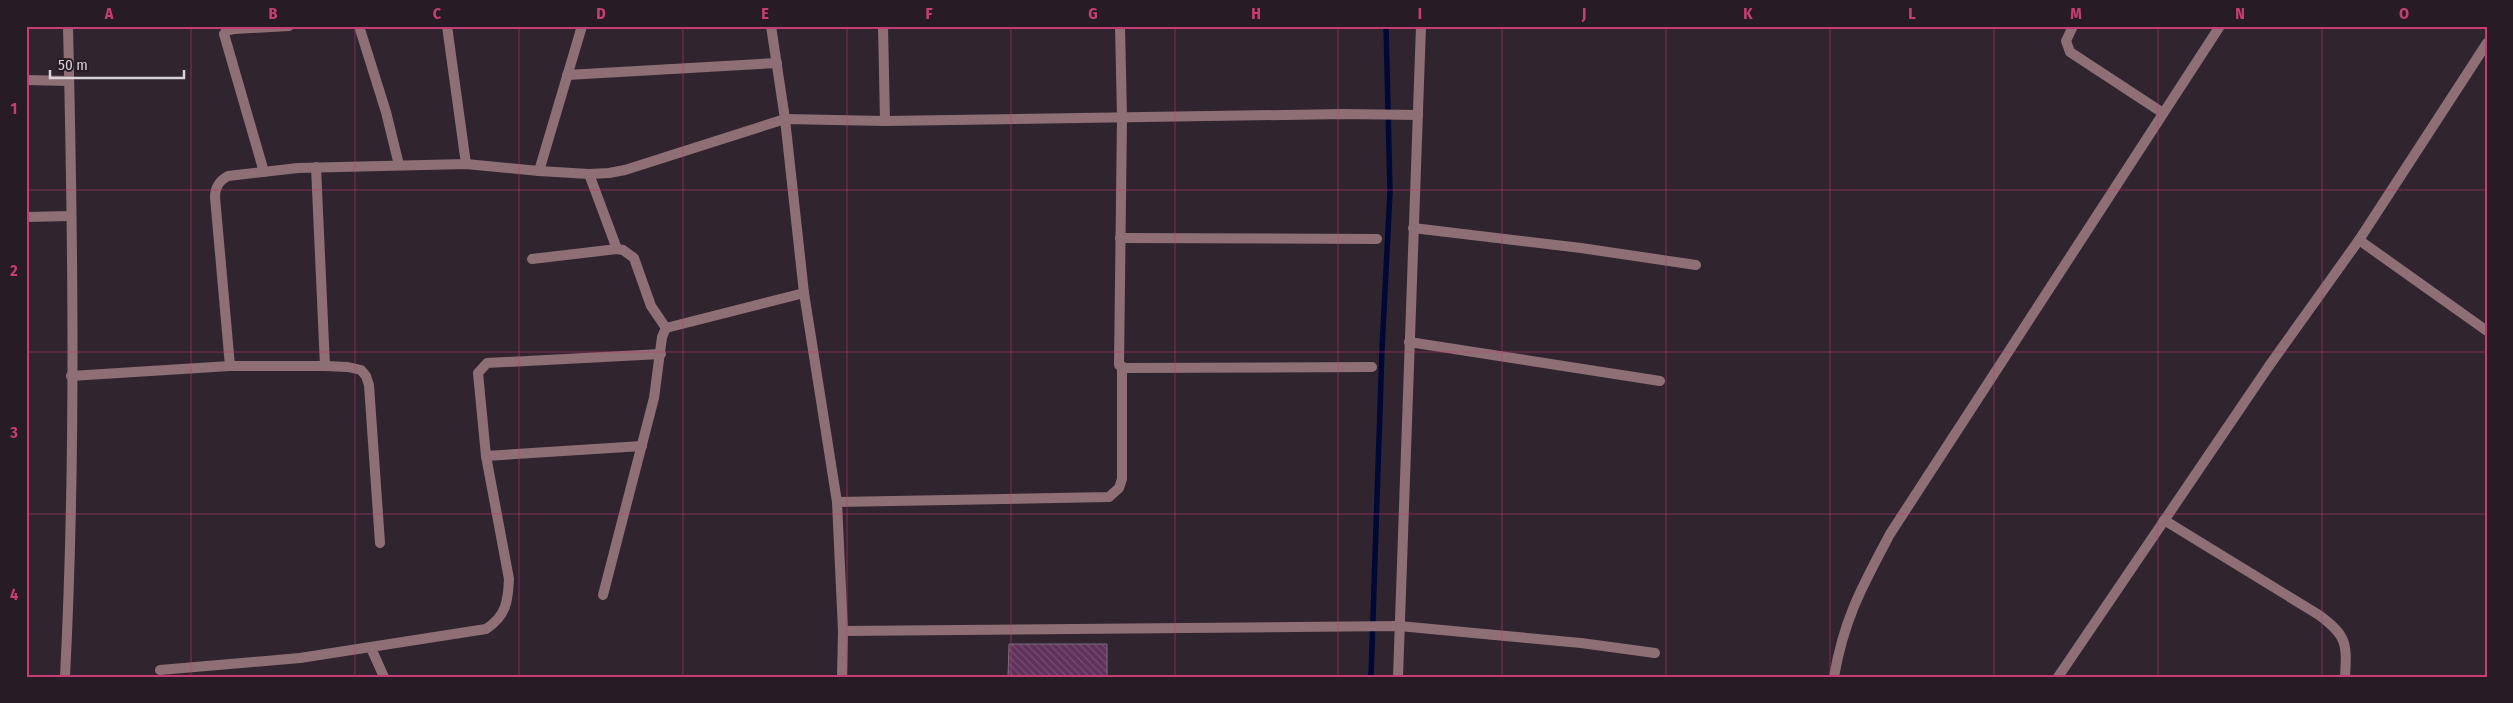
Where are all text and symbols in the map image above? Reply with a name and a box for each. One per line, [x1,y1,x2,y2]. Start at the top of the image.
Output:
text: A [104,4,114,23]
text: B [269,4,278,23]
text: C [433,4,442,23]
text: D [596,4,606,23]
text: E [761,4,769,23]
text: F [925,4,933,23]
text: G [1088,4,1098,23]
text: H [1251,4,1261,23]
text: I [1418,4,1422,23]
text: J [1581,4,1586,23]
text: K [1743,4,1753,23]
text: L [1908,4,1916,23]
text: M [2070,4,2082,23]
text: N [2235,4,2245,23]
text: O [2399,4,2409,23]
scale bar [50,48,184,80]
text: 50 m [58,56,88,74]
text: 1 [11,99,17,118]
text: 2 [9,261,18,280]
text: 3 [9,423,18,442]
text: 4 [10,585,18,604]

